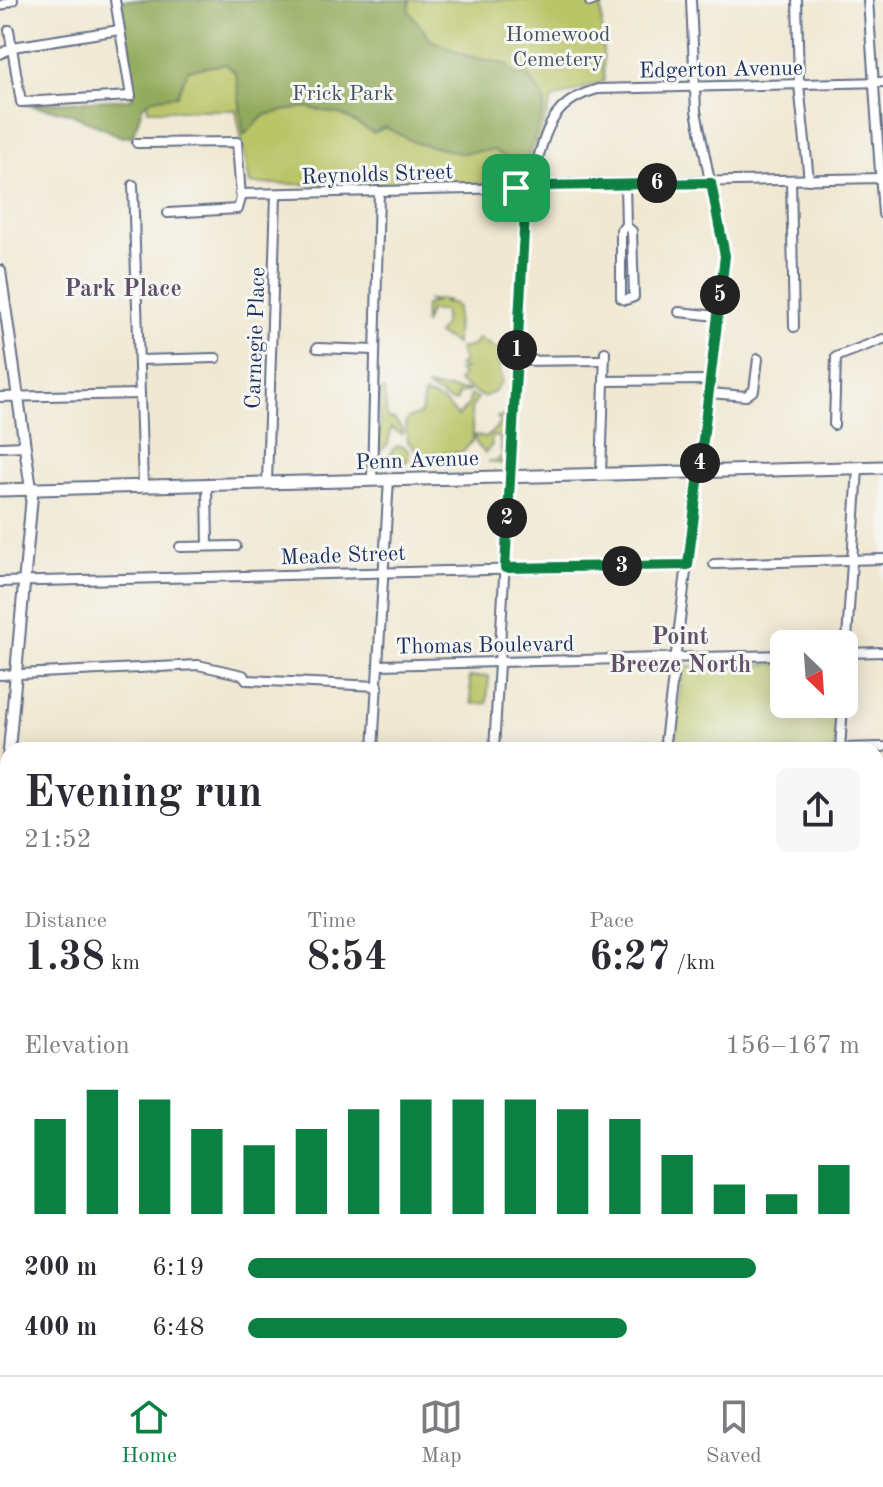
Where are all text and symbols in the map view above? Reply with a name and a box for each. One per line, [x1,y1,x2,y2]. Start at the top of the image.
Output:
park label: Homewood Cemetery [505,24,611,71]
street label: Edgerton Avenue [639,58,803,82]
park label: Frick Park [292,83,394,105]
pin [482,154,550,222]
street label: Reynolds Street [301,161,453,189]
pin: 6 [637,163,677,203]
icon: arrive [494,166,538,210]
text: 6 [651,172,663,194]
street label: Carnegie Place [243,267,269,410]
pin: 5 [700,275,740,315]
district label: Park Place [64,278,182,302]
text: 5 [714,284,726,306]
pin: 1 [497,330,537,370]
text: 1 [511,339,523,361]
pin: 4 [680,443,720,483]
street label: Penn Avenue [355,448,479,474]
text: 4 [694,452,706,474]
pin: 2 [487,498,527,538]
text: 2 [501,507,513,529]
street label: Meade Street [280,543,406,569]
pin: 3 [602,546,642,586]
text: 3 [616,555,628,577]
district label: Point Breeze North [609,626,751,678]
north arrow [770,630,858,718]
map controls [770,630,858,718]
street label: Thomas Boulevard [395,633,575,659]
button: share [776,768,860,852]
text: Evening run [24,772,262,816]
text: 21:52 [24,827,92,853]
text: Distance [24,910,107,932]
text: Time [307,910,356,932]
text: Pace [589,910,634,932]
text: 1.38 [24,939,105,979]
text: 8:54 [307,939,387,979]
text: 6:27 [589,939,670,979]
text: km [105,952,140,974]
text: /km [670,952,715,974]
text: Elevation [24,1033,130,1059]
text: 156–167 m [725,1033,860,1059]
text: 200 m [24,1255,97,1281]
text: 6:19 [152,1255,205,1281]
text: 400 m [24,1315,97,1341]
text: 6:48 [152,1315,205,1341]
tab: Home [121,1395,177,1470]
tab: Map [419,1395,463,1470]
tab: Saved [706,1395,762,1470]

